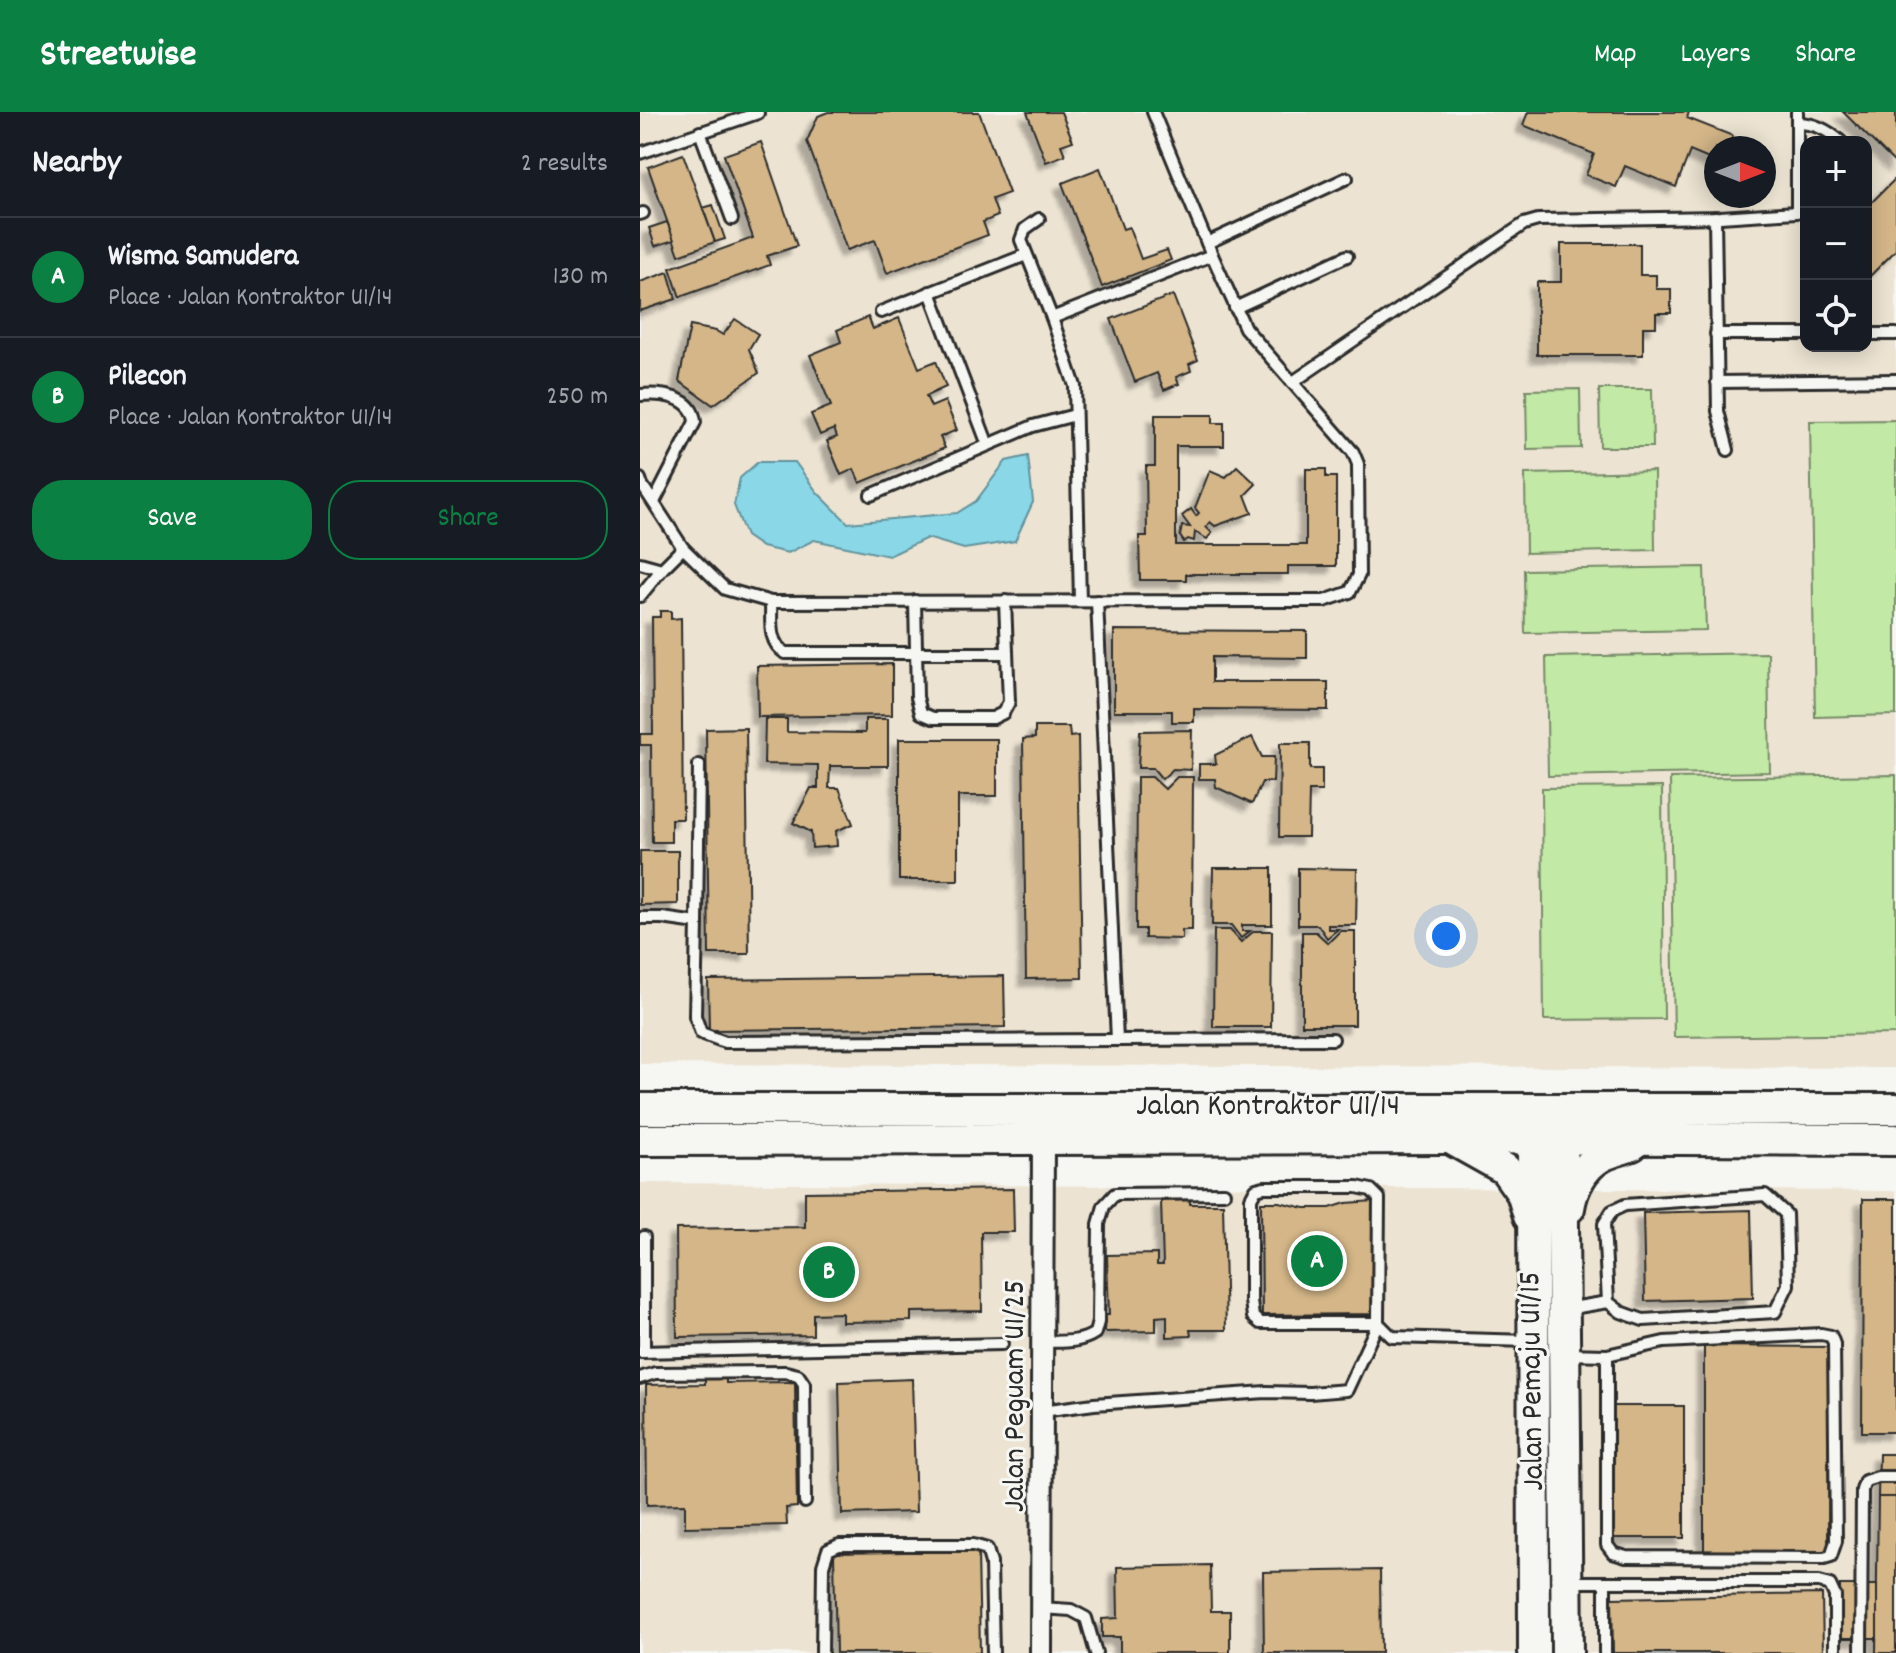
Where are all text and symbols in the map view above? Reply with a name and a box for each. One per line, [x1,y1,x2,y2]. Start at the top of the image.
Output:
text: Streetwise [40,29,197,84]
text: Map [1594,36,1637,76]
text: Layers [1681,36,1751,76]
text: Share [1795,36,1856,76]
north arrow [1704,136,1776,208]
map controls [1800,136,1872,352]
button: + [1800,136,1872,208]
text: Nearby [32,140,121,189]
text: 2 results [521,146,608,183]
button: − [1800,208,1872,280]
text: Wisma Samudera [108,237,298,280]
text: A [51,259,65,296]
text: 130 m [553,259,608,296]
text: Place · Jalan Kontraktor U1/14 [108,280,393,317]
button: locate [1800,280,1872,352]
text: Pilecon [108,357,187,400]
text: B [52,379,64,416]
text: 250 m [547,379,608,416]
text: Place · Jalan Kontraktor U1/14 [108,400,393,437]
button: Save [32,480,312,560]
button: Share [328,480,608,560]
your location [1426,916,1466,956]
street label: Jalan Kontraktor U1/14 [1136,1085,1400,1131]
pin: A [1291,1231,1343,1291]
pin: B [803,1242,855,1302]
street label: Jalan Pemaju U1/15 [1509,1271,1559,1491]
street label: Jalan Peguam U1/25 [994,1280,1040,1512]

